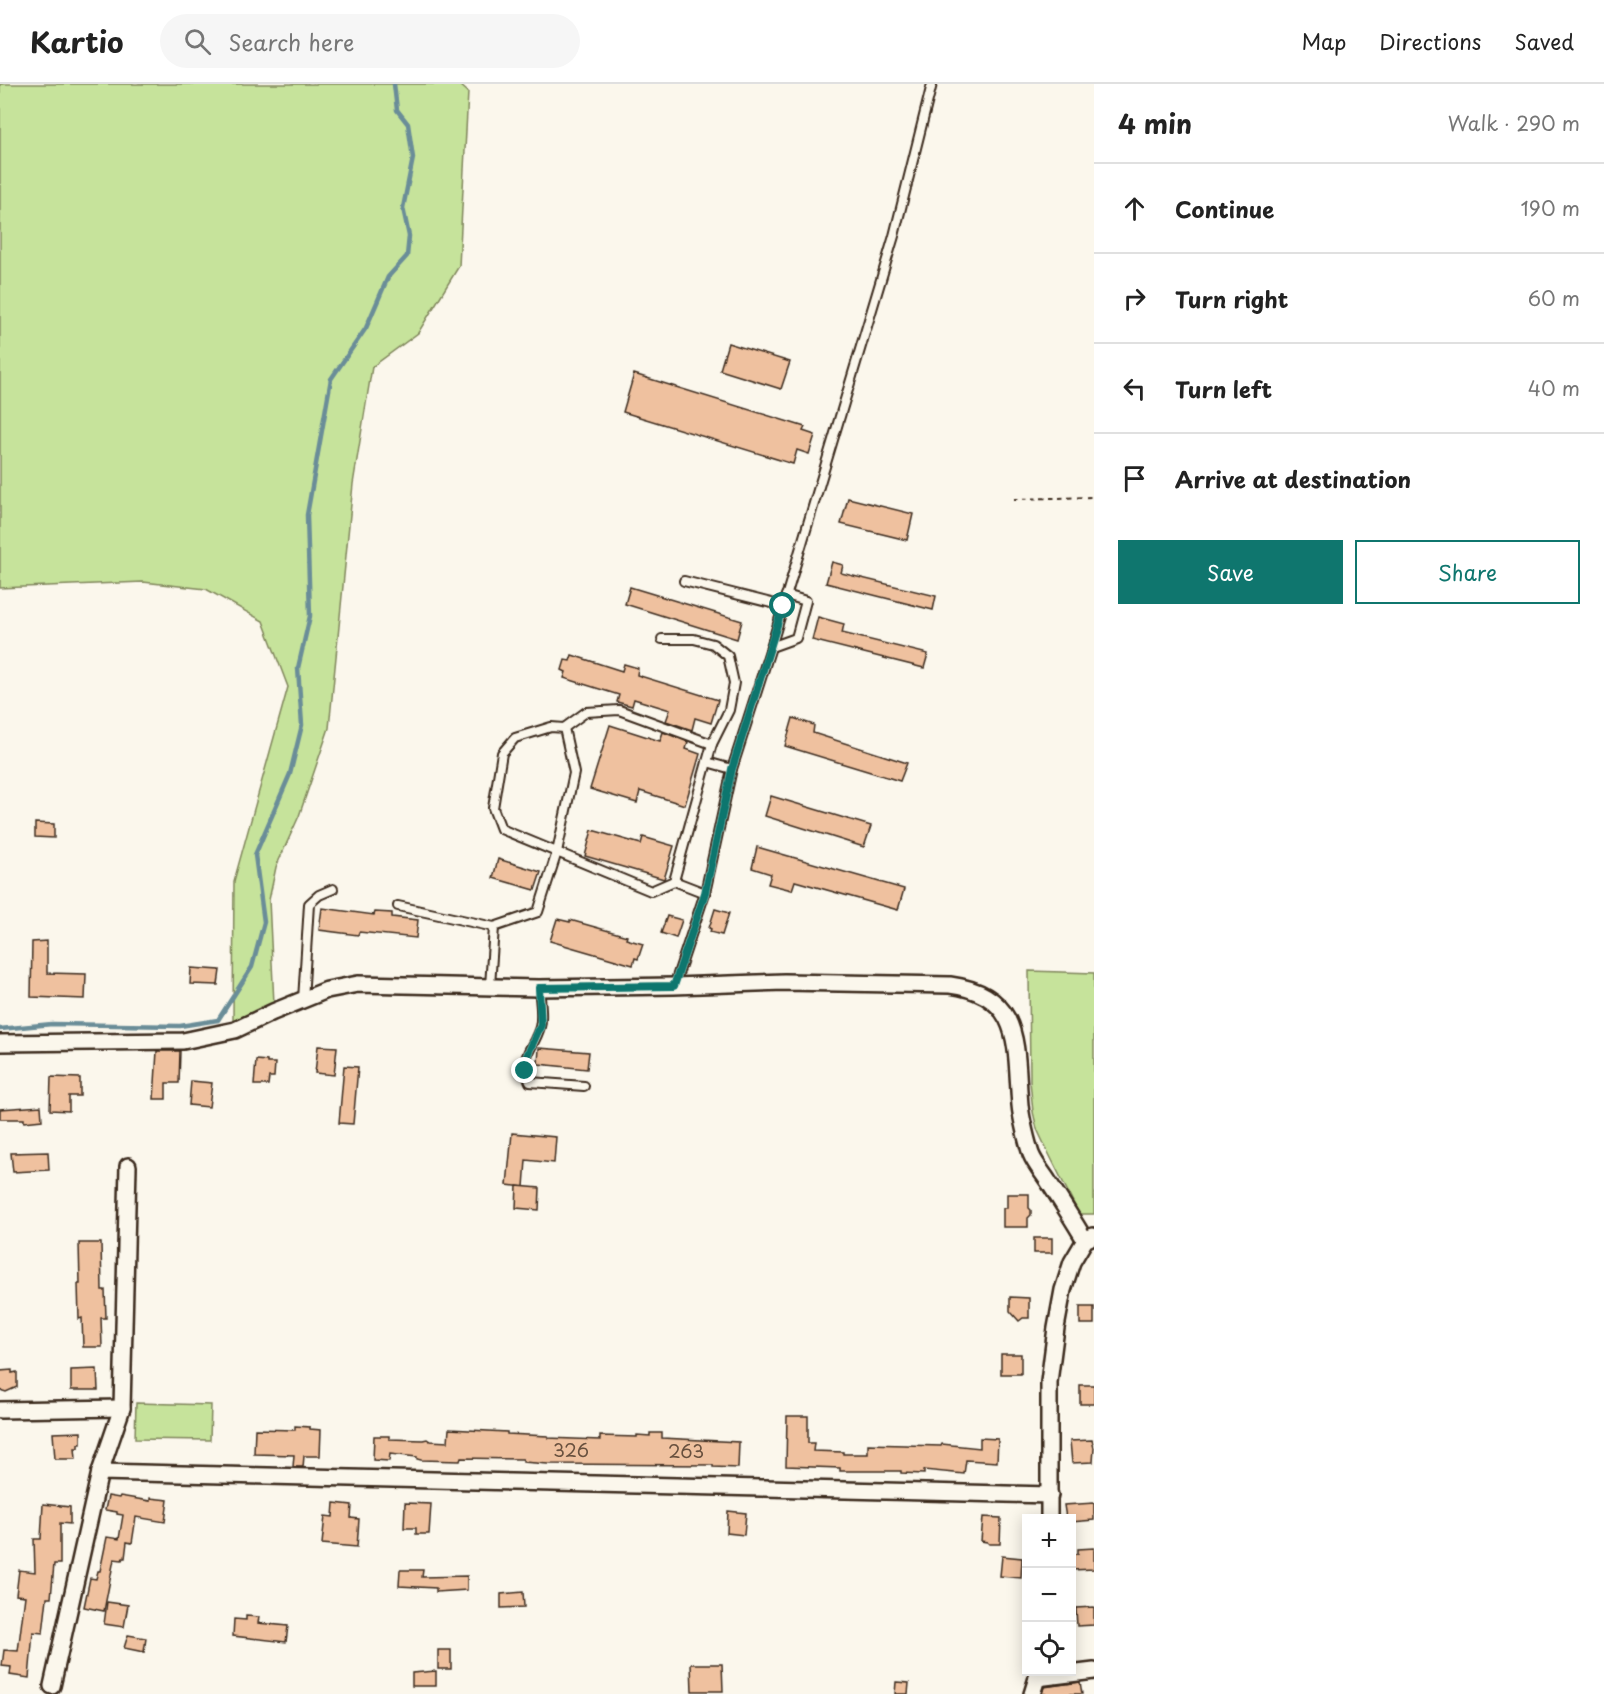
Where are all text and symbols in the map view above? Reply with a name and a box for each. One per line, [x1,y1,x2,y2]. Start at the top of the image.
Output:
search box [160,14,580,68]
text: Kartio [30,20,124,63]
icon: search [181,25,214,58]
text: Search here [229,25,354,58]
text: Map [1301,25,1346,57]
text: Directions [1379,25,1481,57]
text: Saved [1514,25,1574,57]
text: 4 min [1118,104,1192,143]
text: Walk · 290 m [1448,108,1580,138]
icon: ahead [1118,192,1151,225]
text: Continue [1175,192,1274,225]
text: 190 m [1521,193,1580,223]
icon: right [1118,282,1151,315]
text: Turn right [1175,282,1288,315]
text: 60 m [1528,283,1580,313]
icon: left [1118,372,1151,405]
text: Turn left [1175,372,1272,405]
text: 40 m [1528,373,1580,403]
icon: arrive [1118,462,1151,495]
text: Arrive at destination [1175,462,1411,495]
button: Save [1118,540,1343,604]
button: Share [1355,540,1580,604]
route start [769,592,795,618]
route end [511,1057,537,1083]
house number: 326 [553,1436,589,1463]
house number: 263 [668,1437,704,1464]
map controls [1022,1514,1076,1676]
button: + [1022,1514,1076,1568]
button: − [1022,1568,1076,1622]
button: locate [1022,1622,1076,1676]

